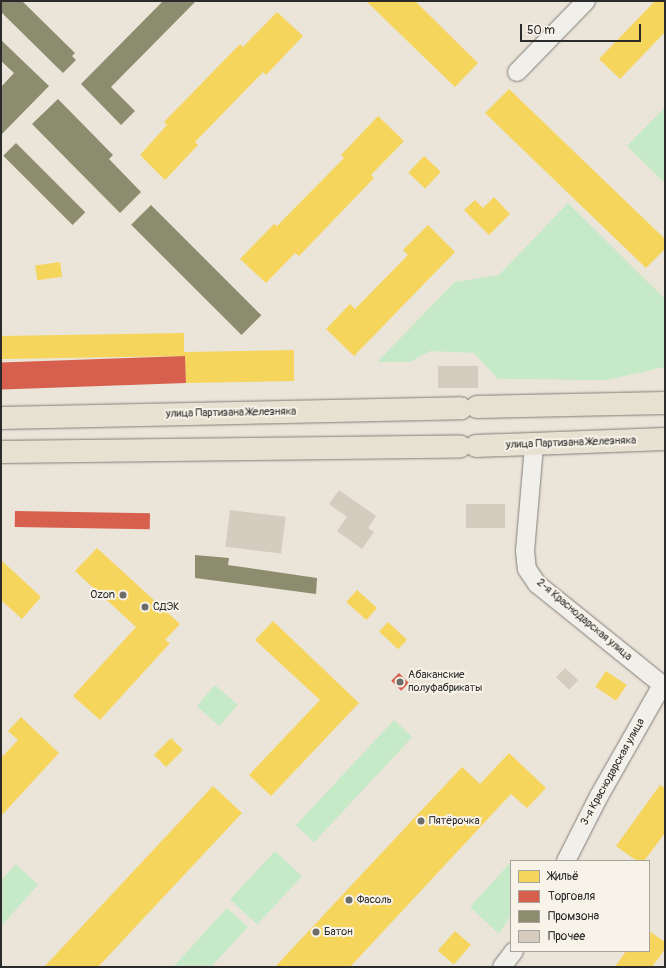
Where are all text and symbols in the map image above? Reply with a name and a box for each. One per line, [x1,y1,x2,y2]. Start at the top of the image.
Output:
scale bar [522,16,643,42]
text: 50 m [527,23,555,38]
street label: улица Партизана Железняка [166,405,296,421]
street label: улица Партизана Железняка [506,434,636,452]
street label: 2-я Краснодарская улица [534,576,634,664]
place label: Ozon [90,588,115,602]
marker: Ozon [118,590,128,600]
place label: СДЭК [153,600,179,614]
marker: СДЭК [140,602,150,612]
place label: Абаканские полуфабрикаты [408,669,482,695]
marker: Абаканские полуфабрикаты [395,677,405,687]
street label: 3-я Краснодарская улица [578,716,648,828]
place label: Пятёрочка [429,814,480,828]
marker: Пятёрочка [416,816,426,826]
legend [510,860,650,952]
text: Жильё [548,869,579,884]
text: Торговля [548,889,595,904]
place label: Фасоль [357,893,392,907]
marker: Фасоль [344,895,354,905]
text: Промзона [548,909,599,924]
place label: Батон [324,925,353,939]
marker: Батон [311,927,321,937]
text: Прочее [548,929,585,944]

